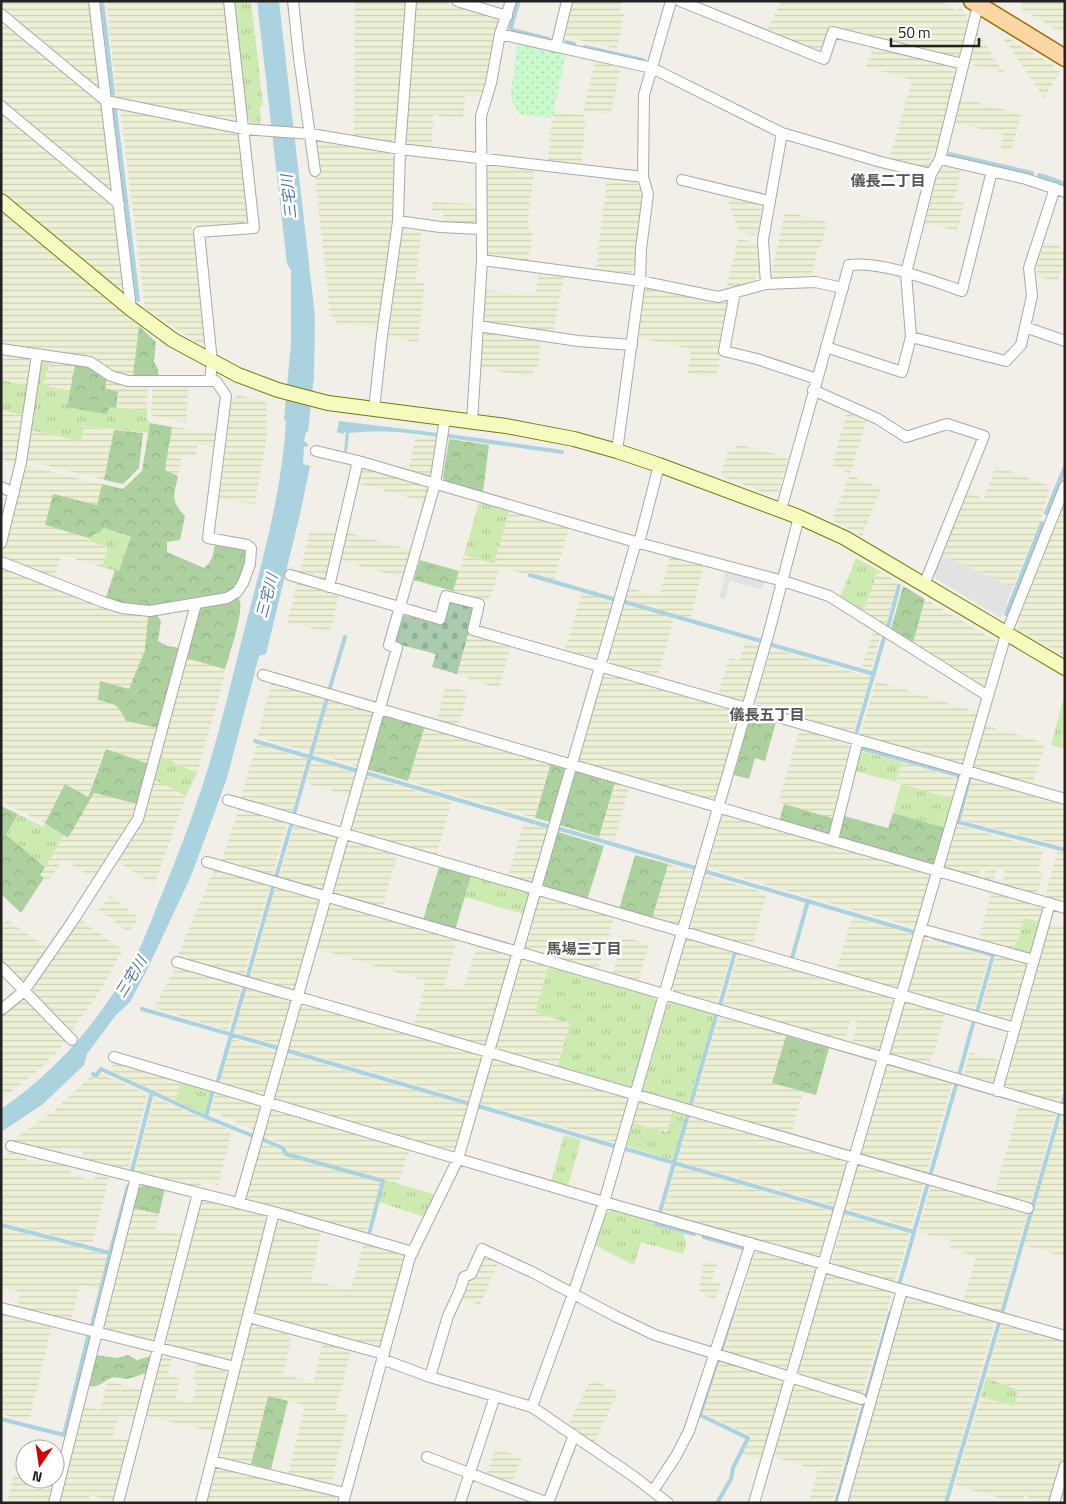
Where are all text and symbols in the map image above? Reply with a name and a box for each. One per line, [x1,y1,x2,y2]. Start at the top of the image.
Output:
scale bar [891,15,978,47]
text: 50 m [898,21,931,44]
district label: 儀長二丁目 [850,169,926,192]
water label: 三宅川 [275,171,302,221]
water label: 三宅川 [250,569,284,621]
district label: 儀長五丁目 [729,703,805,726]
district label: 馬場三丁目 [546,937,622,960]
water label: 三宅川 [109,950,153,1002]
north arrow [15,1439,65,1489]
text: N [30,1466,44,1488]

